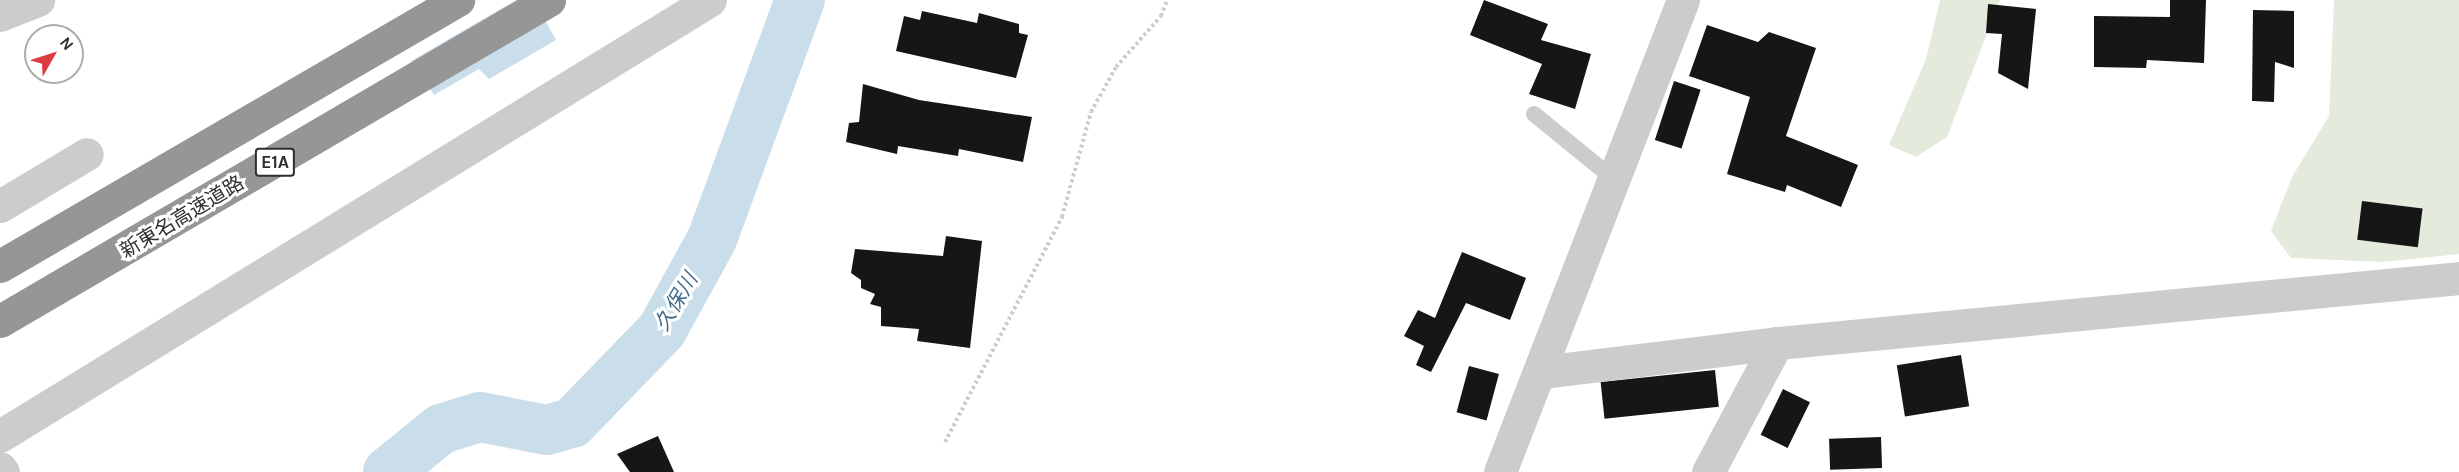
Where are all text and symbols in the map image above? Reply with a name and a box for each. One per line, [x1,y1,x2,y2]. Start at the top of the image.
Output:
north arrow [24,24,84,84]
text: N [56,33,78,54]
road number: E1A [254,147,296,177]
street label: 新東名高速道路 [116,171,248,263]
water label: 久保川 [649,269,703,335]

